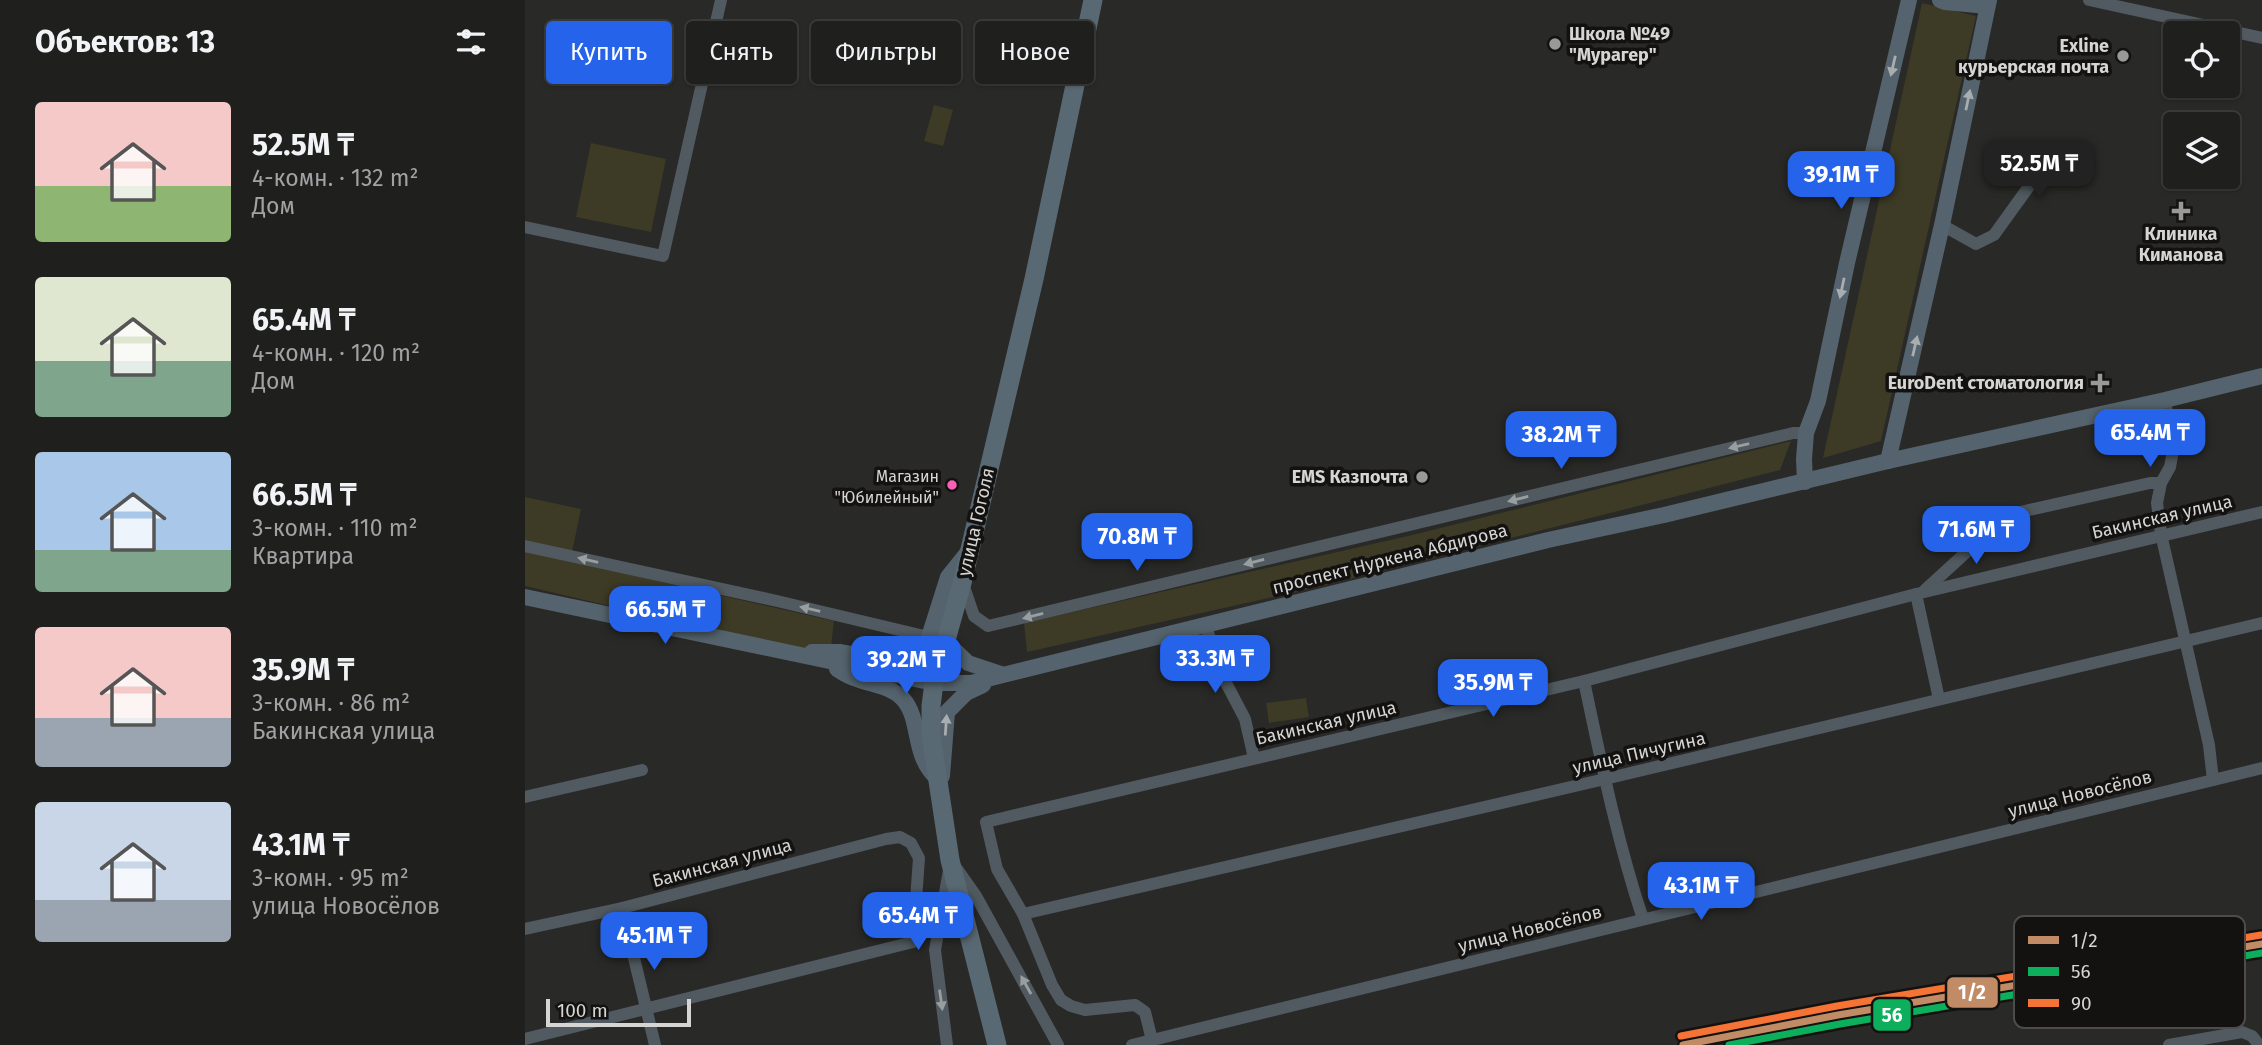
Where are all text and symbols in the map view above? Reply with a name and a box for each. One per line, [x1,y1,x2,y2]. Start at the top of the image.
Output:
chip: Купить [546,21,672,84]
chip: Снять [686,21,797,84]
chip: Фильтры [811,21,961,84]
chip: Новое [975,21,1094,84]
map controls [2163,21,2240,189]
button: locate [2163,21,2240,98]
icon: filters [452,23,490,61]
place label: Школа №49 "Мурагер" [1569,23,1670,66]
text: Объектов: 13 [35,24,215,60]
place label: Exline курьерская почта [1958,35,2109,78]
marker: Школа №49 "Мурагер" [1547,36,1563,52]
marker: Exline курьерская почта [2115,48,2131,64]
one-way arrow [1888,56,1899,78]
one-way arrow [1963,89,1974,111]
button: layers [2163,112,2240,189]
text: 52.5M ₸ [252,127,354,163]
icon: home [91,130,175,214]
pin: 52.5M ₸ [1974,140,2104,200]
text: 52.5M ₸ [2000,149,2078,177]
pin: 39.1M ₸ [1776,152,1906,211]
text: 39.1M ₸ [1804,160,1878,188]
text: 4-комн. · 132 m² [252,164,418,192]
text: Дом [252,192,295,220]
marker: Клиника Киманова [2171,201,2191,221]
place label: Клиника Киманова [2139,223,2223,266]
one-way arrow [1837,277,1848,299]
text: 65.4M ₸ [252,302,355,338]
icon: home [91,305,175,389]
one-way arrow [1909,335,1920,357]
text: 4-комн. · 120 m² [252,339,420,367]
text: Дом [252,367,295,395]
place label: EuroDent стоматология [1888,372,2084,394]
marker: EuroDent стоматология [2090,373,2110,393]
pin: 65.4M ₸ [2085,410,2215,469]
pin: 38.2M ₸ [1496,412,1626,471]
text: 65.4M ₸ [2110,418,2190,446]
text: 38.2M ₸ [1522,420,1600,448]
one-way arrow [1728,441,1750,452]
street label: улица Гоголя [953,466,999,578]
place label: EMS Казпочта [1292,466,1408,488]
place label: Магазин "Юбилейный" [835,467,939,507]
marker: EMS Казпочта [1414,469,1430,485]
text: 66.5M ₸ [252,477,357,513]
marker: Магазин "Юбилейный" [945,478,959,492]
icon: home [91,480,175,564]
street label: Бакинская улица [2090,490,2234,544]
one-way arrow [1506,493,1528,504]
pin: 71.6M ₸ [1911,506,2041,566]
text: 3-комн. · 110 m² [252,514,418,542]
pin: 70.8M ₸ [1072,514,1202,573]
text: 71.6M ₸ [1938,515,2014,543]
street label: проспект Нуркена Абдирова [1270,519,1510,599]
text: 70.8M ₸ [1098,522,1176,550]
text: Квартира [252,542,354,570]
one-way arrow [577,554,599,565]
one-way arrow [1243,557,1265,568]
pin: 66.5M ₸ [600,586,730,646]
text: 66.5M ₸ [625,595,705,623]
one-way arrow [799,603,821,614]
one-way arrow [1021,611,1043,622]
pin: 39.2M ₸ [841,636,971,696]
pin: 33.3M ₸ [1150,636,1280,695]
text: 33.3M ₸ [1176,644,1254,672]
text: 39.2M ₸ [867,645,945,673]
text: 35.9M ₸ [252,652,354,688]
icon: home [91,655,175,739]
pin: 35.9M ₸ [1428,660,1558,719]
text: 35.9M ₸ [1454,668,1532,696]
text: 3-комн. · 86 m² [252,689,410,717]
street label: Бакинская улица [1254,696,1398,750]
one-way arrow [941,714,952,736]
text: Бакинская улица [252,717,435,745]
street label: улица Пичугина [1570,727,1708,779]
street label: улица Новосёлов [2006,766,2154,822]
text: 43.1M ₸ [252,827,349,863]
icon: home [91,830,175,914]
street label: Бакинская улица [650,834,794,892]
pin: 43.1M ₸ [1636,862,1766,922]
text: 3-комн. · 95 m² [252,864,409,892]
text: 43.1M ₸ [1664,871,1738,899]
text: улица Новосёлов [252,892,440,920]
pin: 65.4M ₸ [853,892,983,952]
text: 65.4M ₸ [878,901,958,929]
street label: улица Новосёлов [1456,901,1604,957]
pin: 45.1M ₸ [589,912,719,972]
legend [2014,916,2245,1028]
text: 45.1M ₸ [616,921,692,949]
text: 1/2 [2071,929,2098,952]
text: 56 [2071,960,2091,983]
one-way arrow [1020,975,1032,995]
line badge: 1/2 [1946,976,1999,1009]
text: 1/2 [1958,981,1986,1004]
one-way arrow [936,989,947,1011]
text: 90 [2071,992,2092,1015]
scale bar [546,996,691,1028]
line badge: 56 [1872,998,1912,1032]
text: 100 m [557,999,608,1022]
text: 56 [1882,1004,1903,1027]

